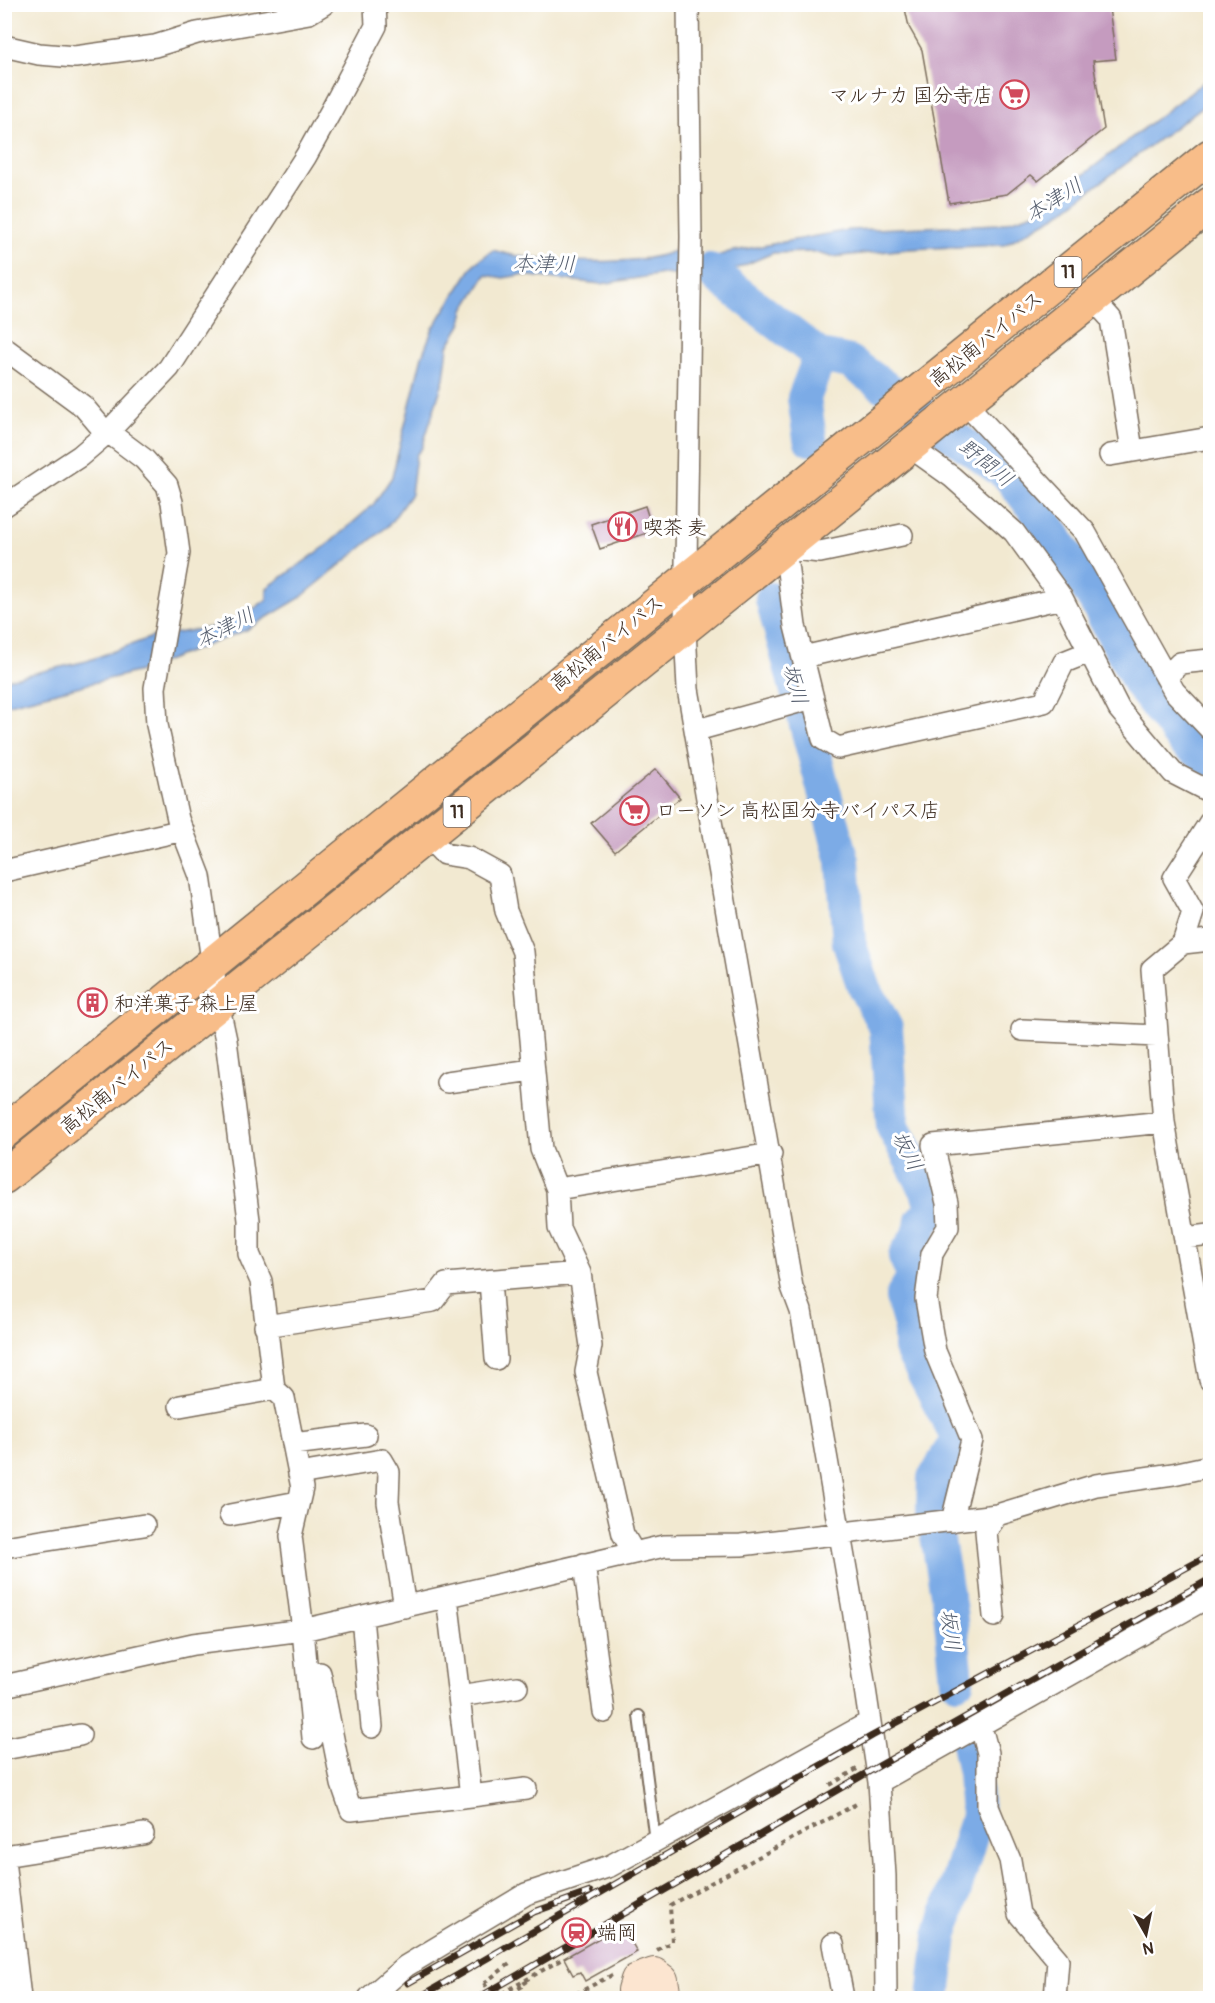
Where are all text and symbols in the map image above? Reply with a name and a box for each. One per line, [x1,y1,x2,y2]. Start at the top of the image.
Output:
supermarket icon: マルナカ 国分寺店 [998,79,1030,111]
place label: マルナカ 国分寺店 [829,83,993,108]
water label: 本津川 [1020,172,1088,228]
water label: 本津川 [512,250,576,278]
road number: 11 [1054,257,1082,287]
street label: 高松南バイパス [924,285,1048,393]
water label: 野間川 [953,433,1019,493]
restaurant icon: 喫茶 麦 [606,511,638,543]
place label: 喫茶 麦 [643,515,707,540]
street label: 高松南バイパス [545,589,669,697]
water label: 本津川 [191,602,259,654]
water label: 坂川 [777,660,813,708]
supermarket icon: ローソン 高松国分寺バイパス店 [619,794,651,826]
road number: 11 [444,797,470,827]
place label: ローソン 高松国分寺バイパス店 [656,798,940,823]
building icon: 和洋菓子 森上屋 [77,987,109,1019]
place label: 和洋菓子 森上屋 [114,991,258,1016]
street label: 高松南バイパス [55,1032,179,1140]
water label: 坂川 [885,1126,929,1176]
water label: 坂川 [934,1607,966,1653]
north arrow [1116,1904,1176,1964]
station icon: 端岡 [560,1916,592,1948]
place label: 端岡 [597,1920,637,1945]
text: N [1141,1937,1155,1959]

